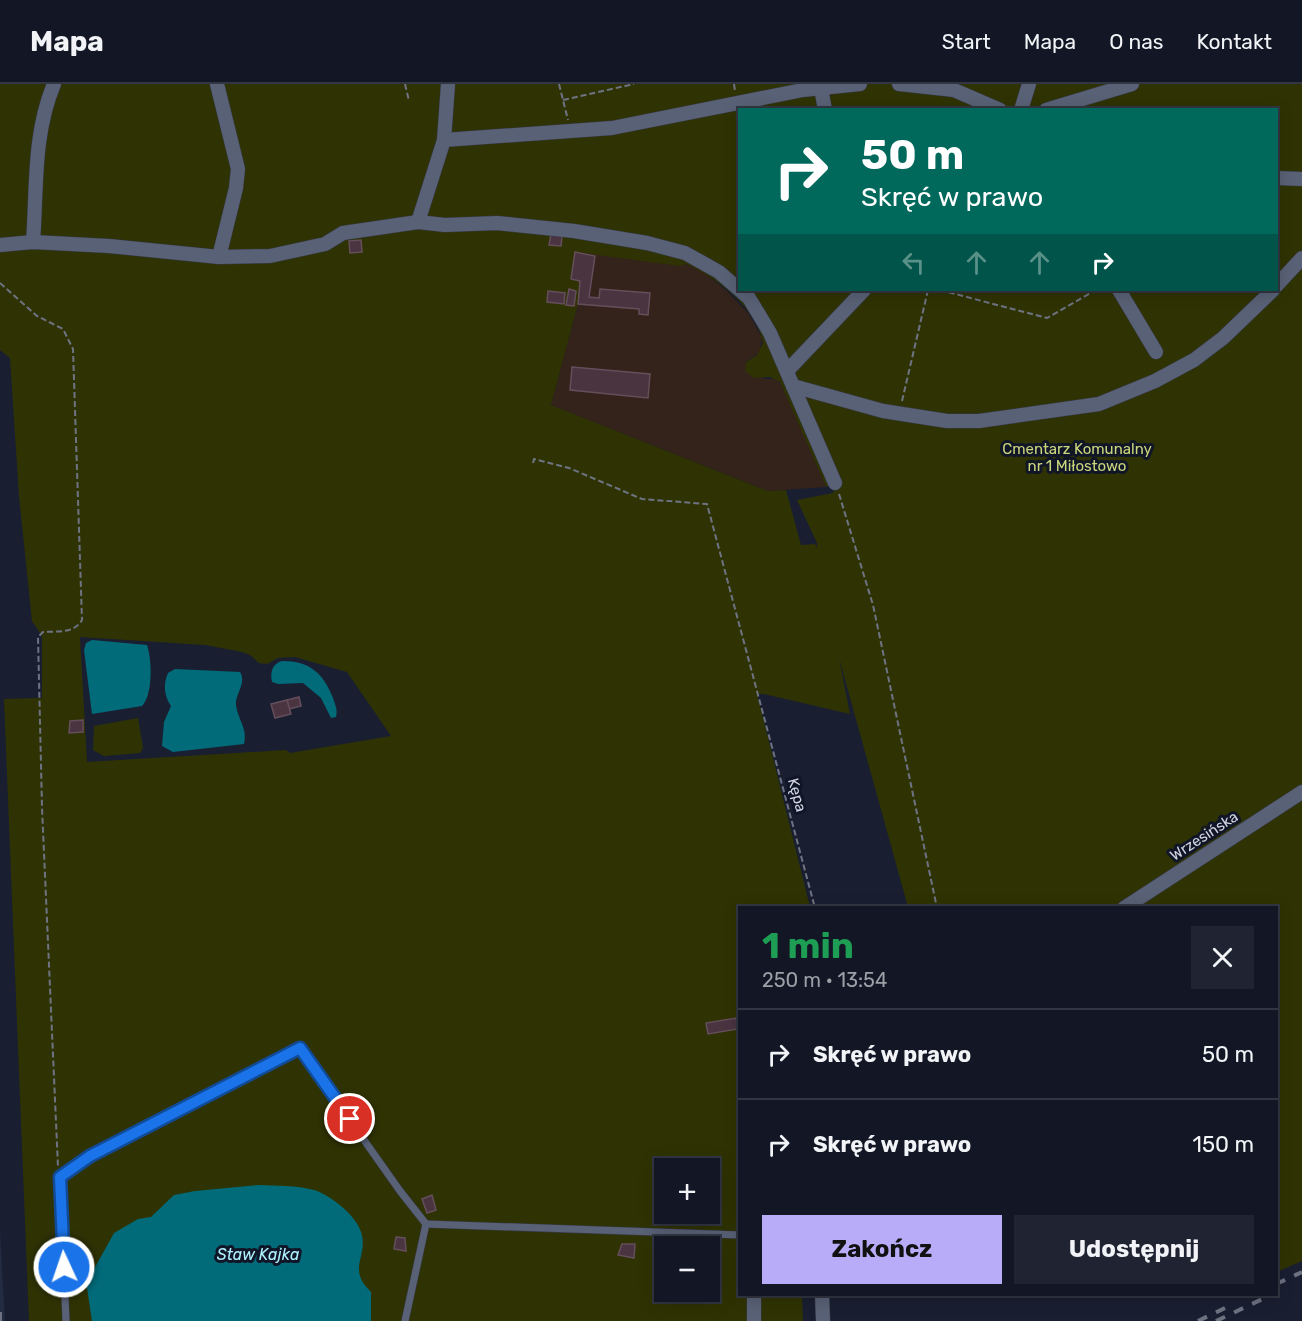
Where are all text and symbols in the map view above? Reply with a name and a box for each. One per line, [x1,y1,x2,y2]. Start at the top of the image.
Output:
text: Mapa [30,25,104,58]
text: Start [942,29,991,54]
text: Mapa [1024,29,1076,54]
text: O nas [1109,29,1164,54]
text: Kontakt [1197,29,1272,54]
text: 50 m [861,130,964,180]
icon: right [762,132,840,210]
text: Skręć w prawo [861,181,1043,213]
icon: left [897,246,930,279]
icon: ahead [960,246,993,279]
icon: ahead [1023,246,1056,279]
icon: right [1086,246,1119,279]
park label: Cmentarz Komunalny nr 1 Miłostowo [1002,440,1152,475]
street label: Kępa [784,776,810,814]
street label: Wrzesińska [1167,807,1241,865]
text: 1 min [762,924,854,967]
button: close [1191,926,1254,989]
text: 250 m · 13:54 [762,968,887,992]
icon: right [762,1038,795,1071]
text: Skręć w prawo [813,1041,971,1068]
text: 50 m [1202,1041,1254,1068]
pin [324,1093,375,1144]
icon: arrive [333,1102,366,1135]
icon: right [762,1128,795,1161]
text: Skręć w prawo [813,1131,971,1158]
text: 150 m [1193,1131,1254,1158]
map controls [654,1158,720,1302]
button: + [654,1158,720,1224]
button: Zakończ [762,1215,1002,1284]
button: Udostępnij [1014,1215,1254,1284]
position arrow [32,1235,96,1299]
button: − [654,1236,720,1302]
water label: Staw Kajka [217,1245,299,1264]

